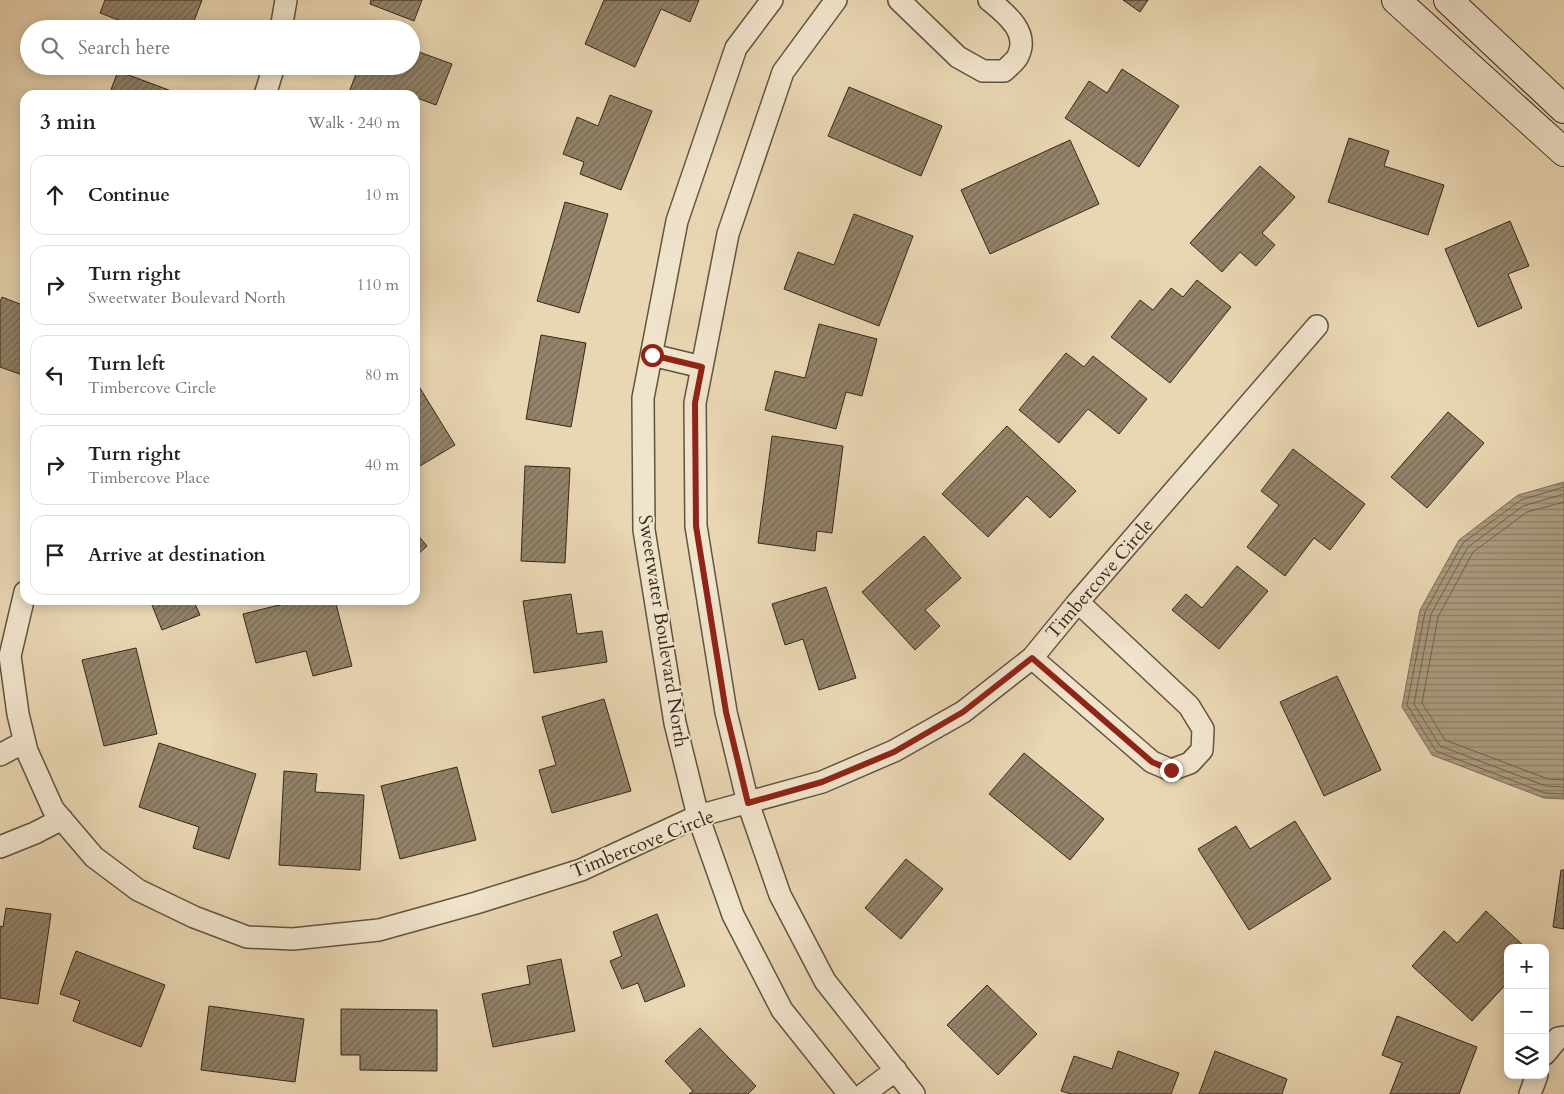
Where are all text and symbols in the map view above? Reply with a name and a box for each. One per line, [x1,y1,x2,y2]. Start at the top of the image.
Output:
search box [20,20,420,75]
icon: search [38,34,66,62]
text: Search here [78,35,170,61]
text: 3 min [40,108,96,137]
text: Walk · 240 m [308,112,400,134]
icon: ahead [41,181,69,209]
text: Continue [88,182,170,208]
text: 10 m [365,184,399,206]
text: Turn right [88,261,180,287]
icon: right [41,271,69,299]
text: 110 m [357,274,399,296]
text: Sweetwater Boulevard North [88,287,286,309]
route start [641,344,664,367]
text: Turn left [88,351,165,377]
icon: left [41,361,69,389]
text: 80 m [365,364,399,386]
text: Timbercove Circle [88,377,216,399]
text: Turn right [88,441,180,467]
icon: right [41,451,69,479]
text: 40 m [365,454,399,476]
text: Timbercove Place [88,467,210,489]
street label: Sweetwater Boulevard North [632,513,694,750]
street label: Timbercove Circle [1040,513,1160,645]
icon: arrive [41,541,69,569]
text: Arrive at destination [88,542,265,568]
route end [1160,759,1183,782]
street label: Timbercove Circle [567,803,718,885]
map controls [1504,944,1549,1079]
button: + [1504,944,1549,989]
button: − [1504,989,1549,1034]
button: layers [1504,1034,1549,1079]

